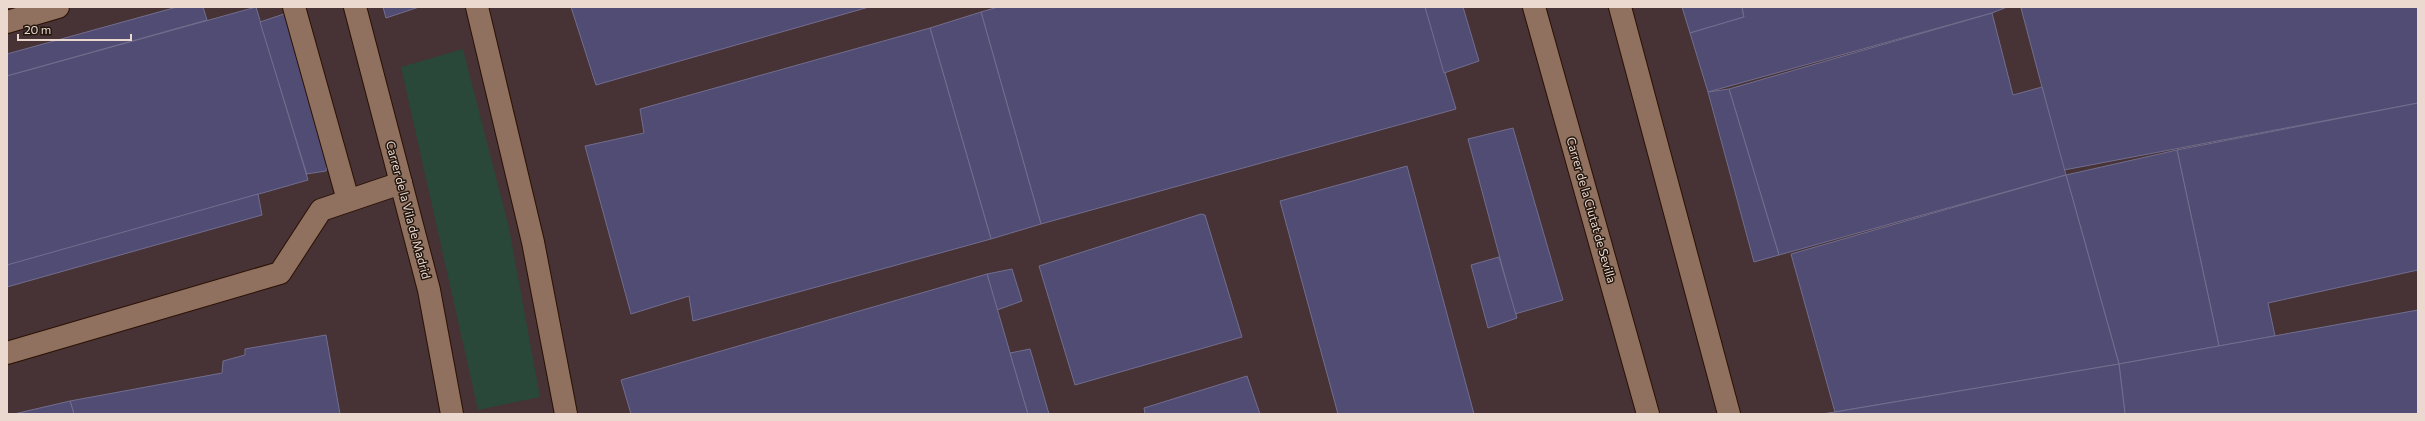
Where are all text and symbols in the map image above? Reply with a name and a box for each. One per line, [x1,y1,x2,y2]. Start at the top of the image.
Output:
scale bar [18,16,131,42]
text: 20 m [24,22,51,36]
street label: Carrer de la Ciutat de Sevilla [1564,135,1620,284]
street label: Carrer de la Vila de Madrid [384,139,434,280]

